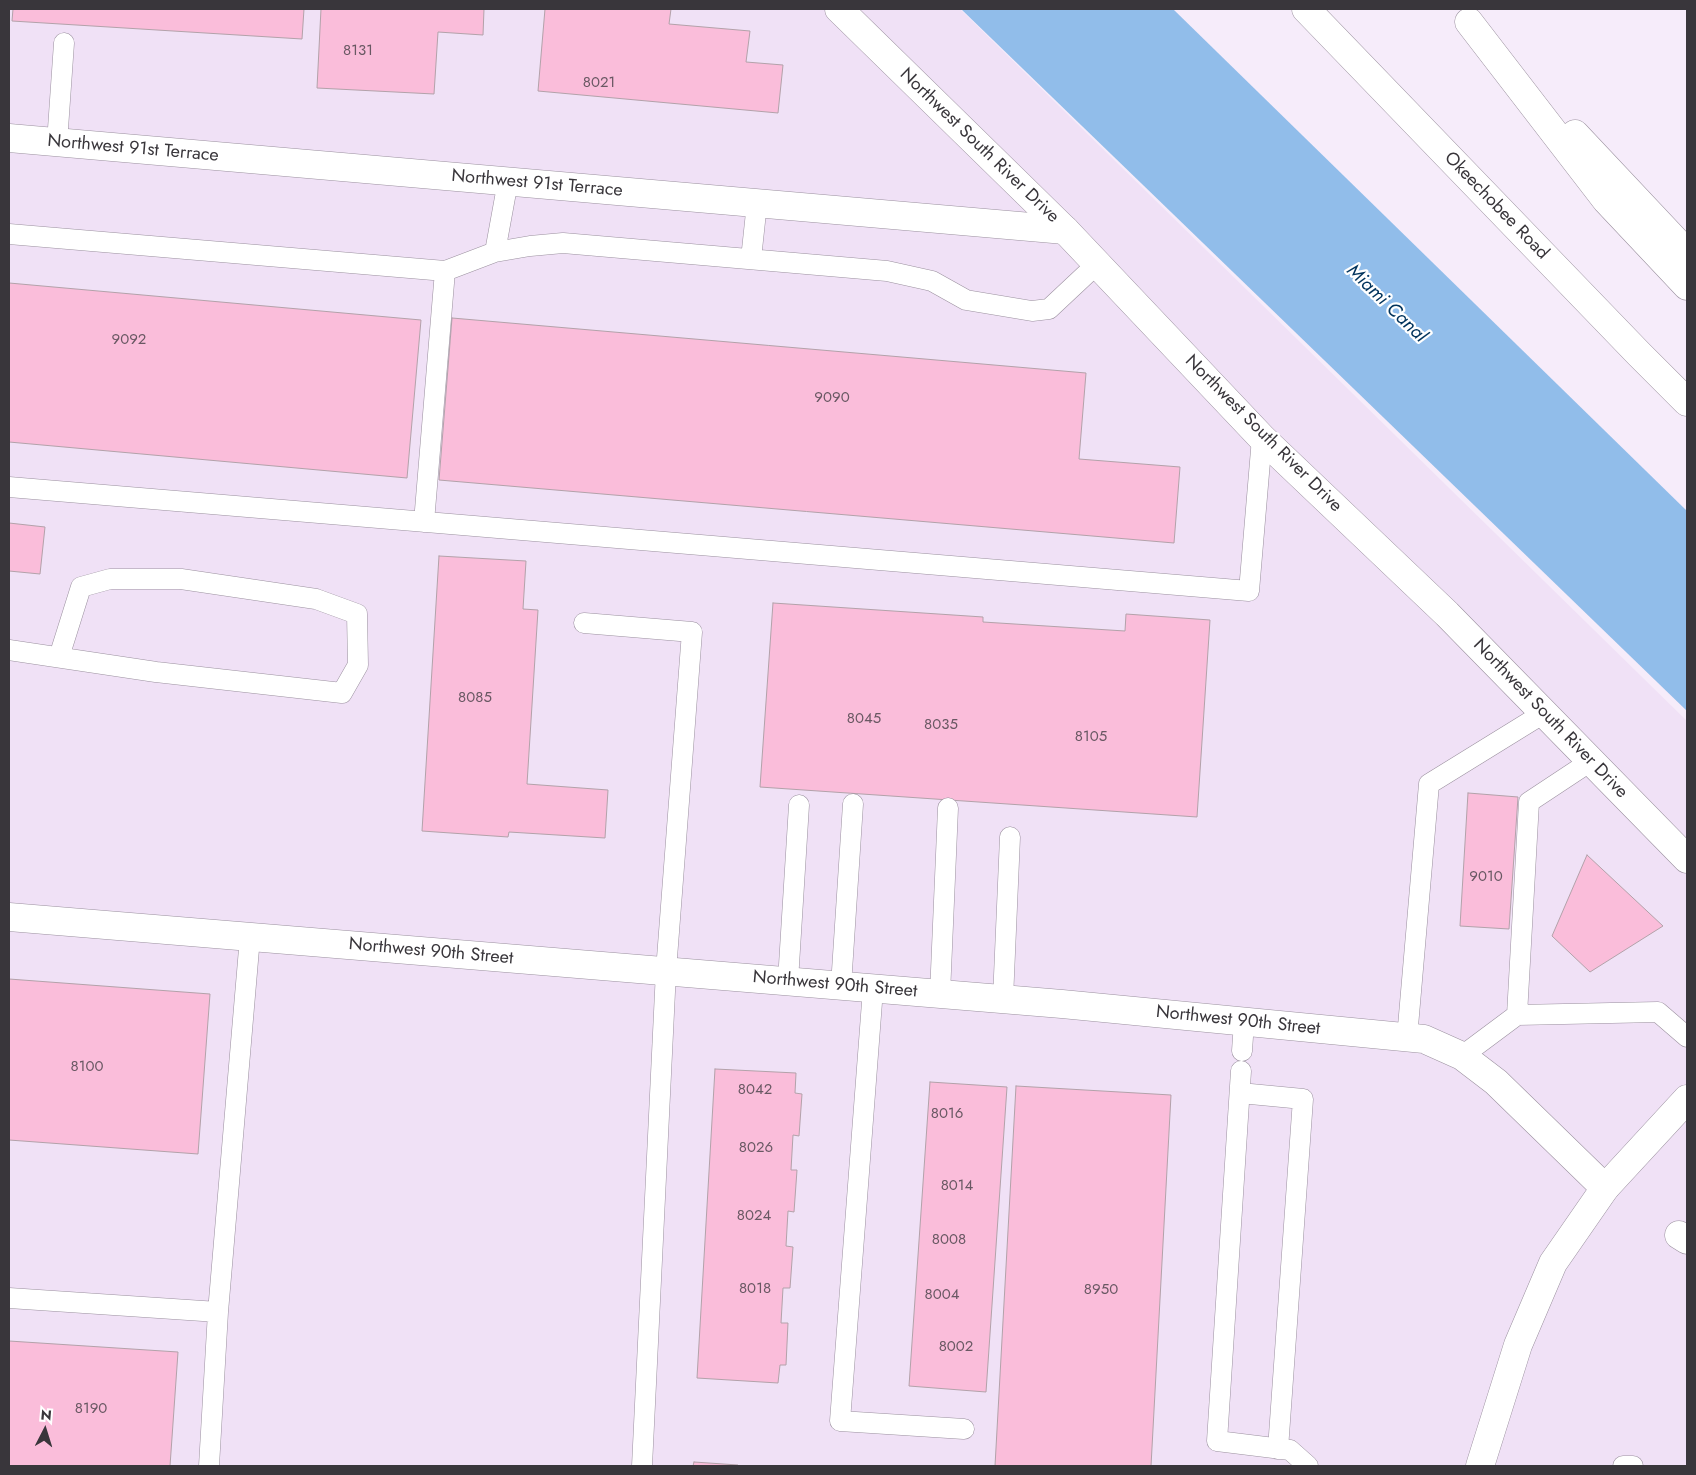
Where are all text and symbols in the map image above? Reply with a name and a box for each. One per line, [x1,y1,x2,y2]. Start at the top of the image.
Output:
house number: 8131 [343,42,373,60]
street label: Northwest South River Drive [895,64,1063,228]
house number: 8021 [583,74,615,92]
street label: Northwest 91st Terrace [46,131,220,167]
street label: Okeechobee Road [1439,148,1553,264]
street label: Northwest 91st Terrace [450,166,624,202]
water label: Miami Canal [1341,260,1431,348]
house number: 9092 [112,331,146,349]
street label: Northwest South River Drive [1180,351,1346,517]
house number: 9090 [814,389,850,407]
street label: Northwest South River Drive [1468,635,1632,803]
house number: 8085 [458,689,492,707]
house number: 8045 [847,710,881,728]
house number: 8035 [924,716,958,734]
house number: 8105 [1075,728,1107,746]
house number: 9010 [1469,868,1503,886]
street label: Northwest 90th Street [348,934,514,970]
street label: Northwest 90th Street [752,967,918,1003]
street label: Northwest 90th Street [1155,1002,1321,1040]
house number: 8100 [71,1058,103,1076]
house number: 8042 [738,1081,772,1099]
house number: 8016 [931,1105,963,1123]
house number: 8026 [739,1139,773,1157]
house number: 8014 [941,1177,973,1195]
house number: 8024 [737,1207,771,1225]
house number: 8008 [932,1231,966,1249]
house number: 8018 [739,1280,771,1298]
house number: 8950 [1084,1281,1118,1299]
house number: 8004 [925,1286,959,1304]
house number: 8002 [939,1338,973,1356]
house number: 8190 [75,1400,107,1418]
north arrow [20,1405,70,1455]
text: N [40,1405,53,1426]

